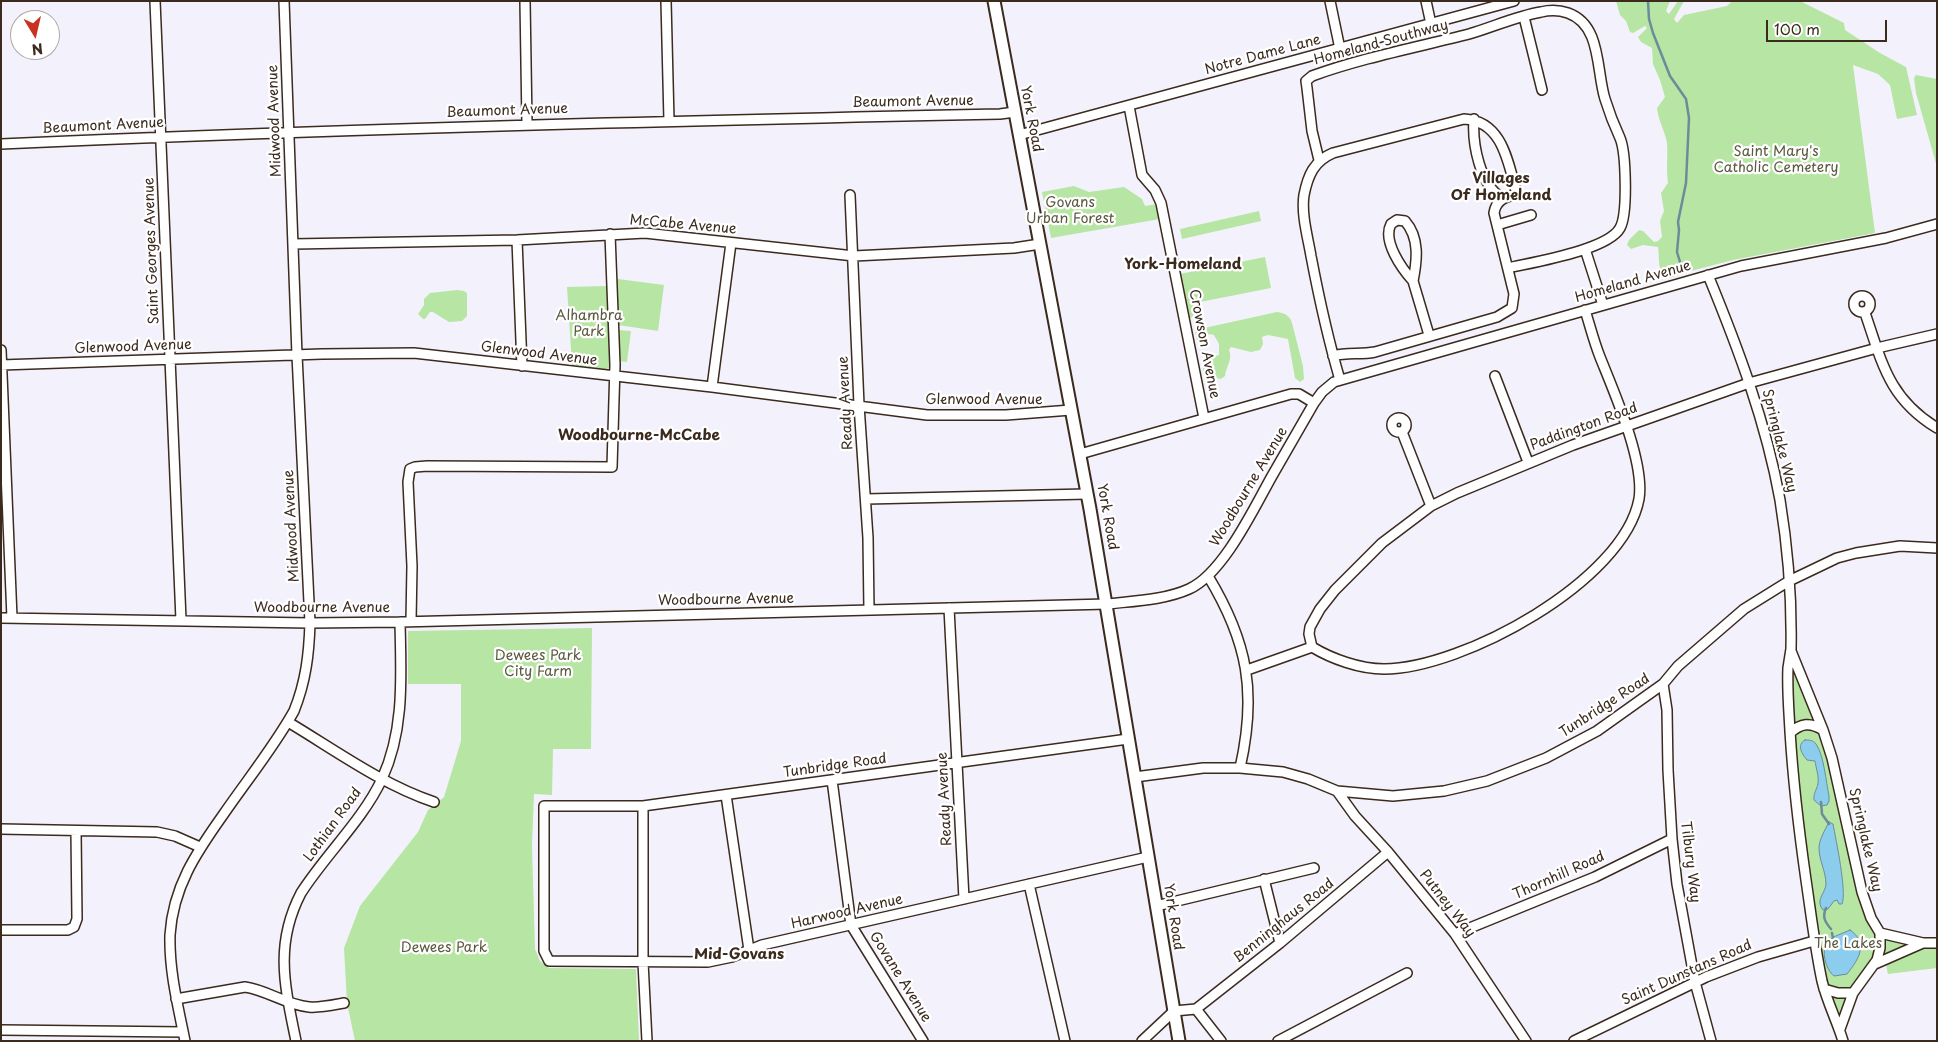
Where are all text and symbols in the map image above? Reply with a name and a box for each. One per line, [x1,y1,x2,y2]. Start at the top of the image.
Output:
north arrow [10,10,60,60]
scale bar [1768,10,1889,42]
street label: Homeland Southway [1312,17,1450,69]
text: 100 m [1774,17,1820,40]
street label: Notre Dame Lane [1203,31,1323,79]
text: N [30,38,44,61]
street label: Midwood Avenue [265,65,285,177]
street label: York Road [1016,84,1046,154]
street label: Beaumont Avenue [852,93,974,111]
street label: Beaumont Avenue [446,100,568,122]
street label: Beaumont Avenue [42,114,164,138]
park label: Saint Mary's Catholic Cemetery [1713,144,1839,176]
district label: Villages Of Homeland [1451,170,1551,205]
street label: Saint Georges Avenue [141,177,163,325]
park label: Govans Urban Forest [1026,195,1114,228]
street label: McCabe Avenue [629,212,737,238]
district label: York-Homeland [1124,256,1242,274]
street label: Homeland Avenue [1573,257,1693,307]
street label: Crowson Avenue [1185,288,1223,400]
park label: Alhambra Park [556,308,622,341]
street label: Glenwood Avenue [74,337,192,357]
street label: Glenwood Avenue [480,339,598,369]
street label: Ready Avenue [835,356,857,450]
street label: Springlake Way [1758,388,1800,494]
street label: Glenwood Avenue [925,392,1043,408]
street label: Paddington Road [1528,400,1640,454]
street label: Woodbourne Avenue [1207,424,1291,550]
district label: Woodbourne-McCabe [558,427,720,445]
street label: Midwood Avenue [281,469,303,583]
street label: York Road [1093,482,1121,552]
street label: Woodbourne Avenue [658,590,794,610]
street label: Woodbourne Avenue [254,600,390,616]
park label: Dewees Park City Farm [495,648,581,680]
street label: Tunbridge Road [1557,671,1653,741]
street label: Tunbridge Road [782,750,888,782]
street label: Ready Avenue [934,752,956,846]
street label: Lothian Road [301,785,365,865]
street label: Springlake Way [1845,786,1885,894]
street label: Tilbury Way [1677,820,1703,904]
street label: Thornhill Road [1511,848,1607,904]
street label: Putney Way [1415,867,1479,941]
street label: Benninghaus Road [1230,875,1338,967]
street label: York Road [1159,882,1187,952]
street label: Harwood Avenue [790,891,904,933]
street label: Govane Avenue [865,929,935,1025]
park label: The Lakes [1814,936,1882,952]
street label: Saint Dunstans Road [1619,937,1755,1009]
park label: Dewees Park [401,940,487,956]
district label: Mid-Govans [694,946,784,964]

